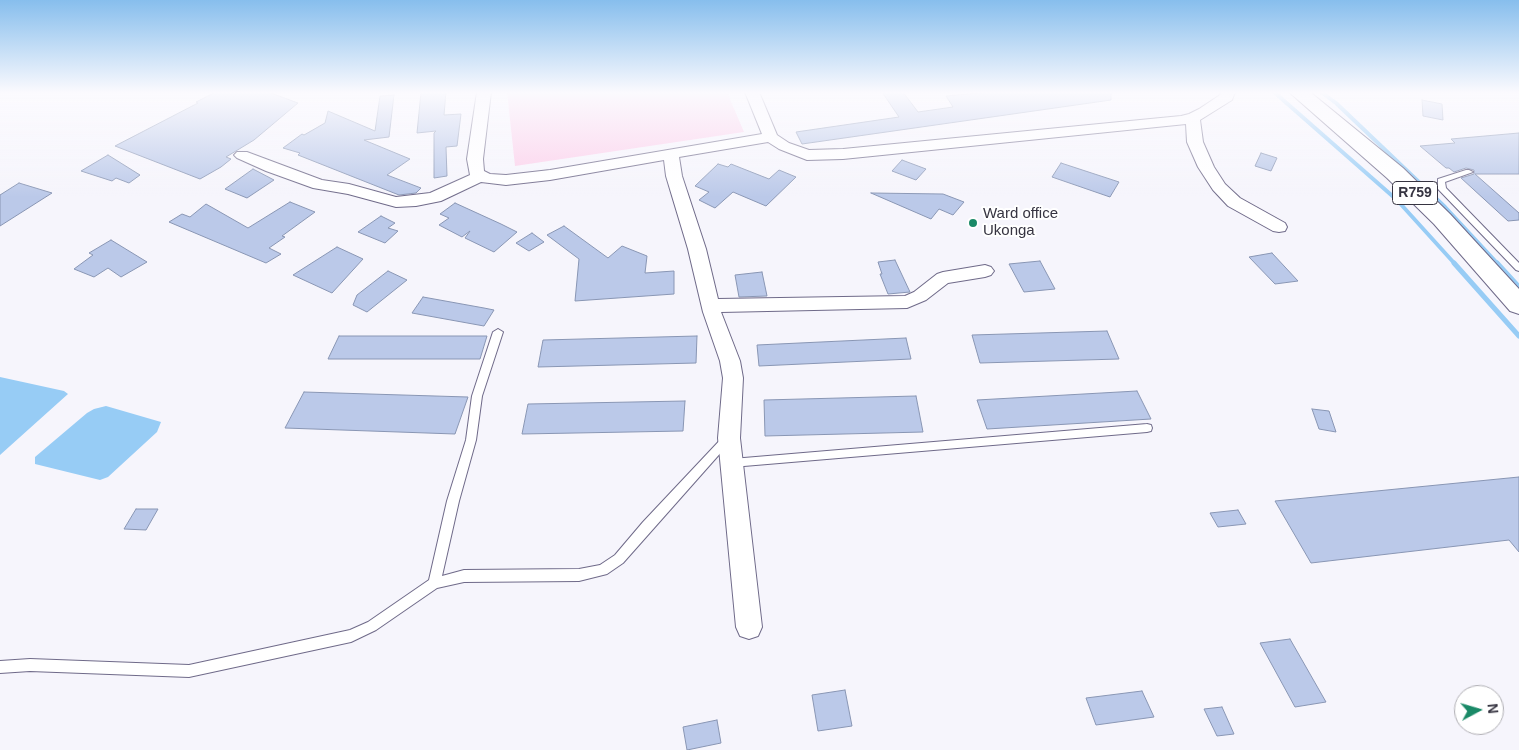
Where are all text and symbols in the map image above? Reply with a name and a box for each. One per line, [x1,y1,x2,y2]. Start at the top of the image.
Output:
road number: R759 [1392,182,1438,204]
place label: Ward office Ukonga [983,205,1058,240]
marker: Ward office Ukonga [967,217,979,229]
north arrow [1454,685,1504,735]
text: N [1484,703,1501,714]

